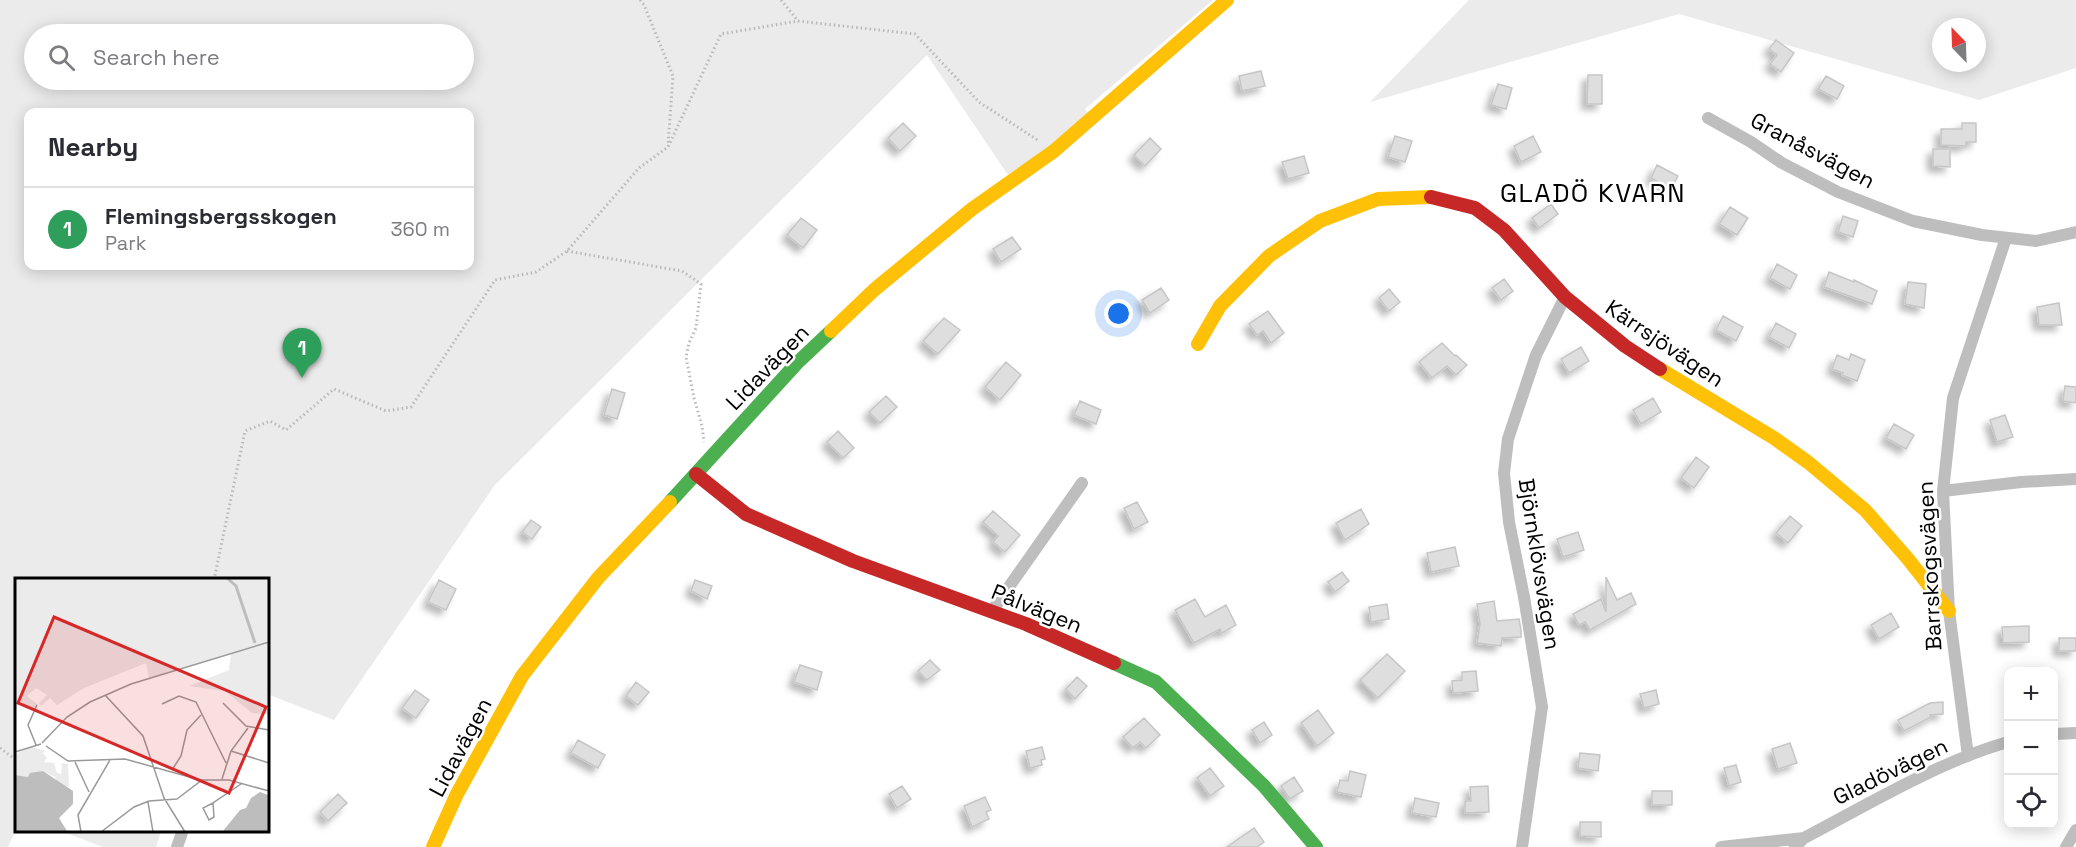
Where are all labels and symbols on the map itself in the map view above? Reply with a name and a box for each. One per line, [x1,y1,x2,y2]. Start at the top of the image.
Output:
north arrow [1932,18,1986,72]
street label: Granåsvägen [1746,106,1880,194]
district label: GLADÖ KVARN [1500,176,1686,210]
street label: Kärrsjövägen [1600,293,1730,393]
your location [1104,299,1133,328]
street label: Lidavägen [719,318,815,416]
pin: 1 [282,328,322,378]
street label: Björnklövsvägen [1513,476,1567,652]
street label: Barrskogsvägen [1911,480,1947,652]
street label: Pålvägen [987,577,1087,639]
inset map [15,578,268,832]
street label: Lidavägen [422,693,498,801]
street label: Gladövägen [1828,731,1952,811]

